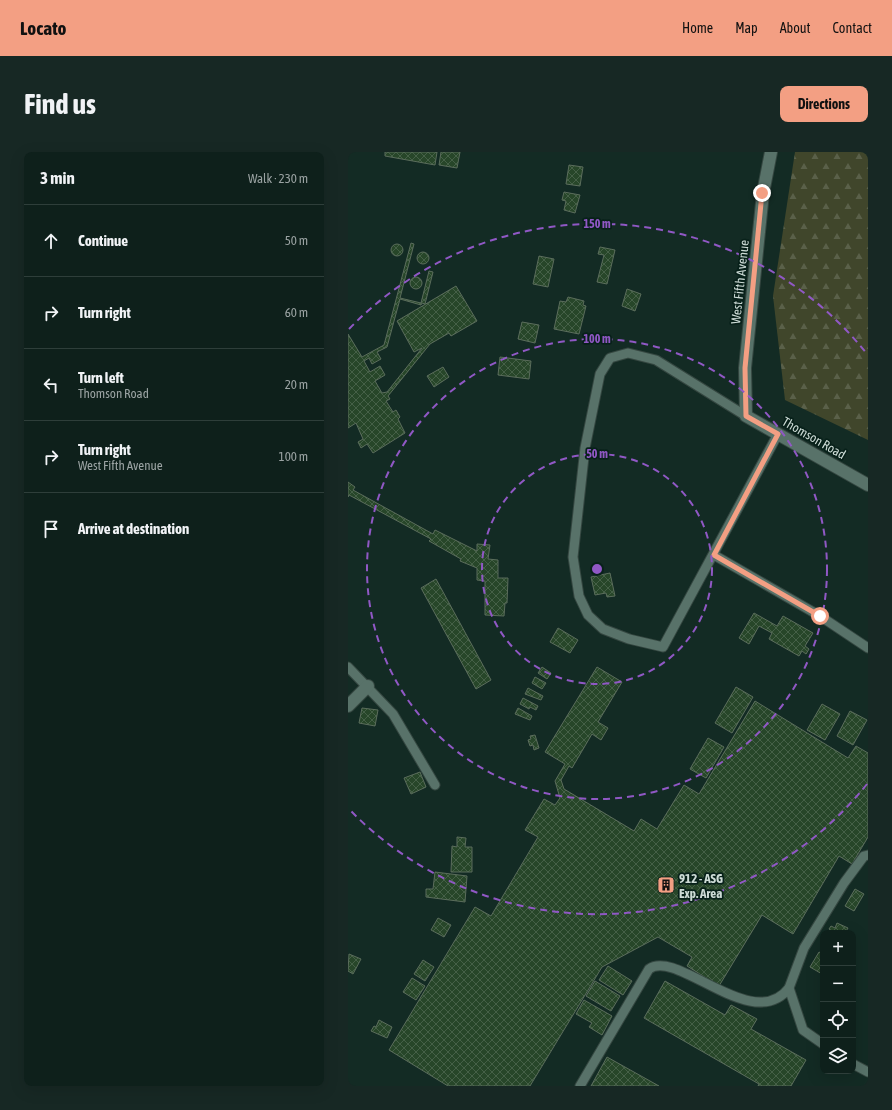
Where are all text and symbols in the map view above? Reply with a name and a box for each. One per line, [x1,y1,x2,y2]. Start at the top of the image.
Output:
text: Locato [20,17,66,39]
text: Home [682,20,713,36]
text: Map [735,20,758,36]
text: About [780,20,811,36]
text: Contact [833,20,872,36]
button: Directions [780,86,868,122]
text: Find us [24,88,96,120]
text: 3 min [40,168,75,188]
text: Walk · 230 m [248,171,308,186]
route end [753,184,771,202]
text: 150 m [583,217,611,231]
icon: ahead [40,230,62,252]
text: Continue [78,232,128,249]
text: 50 m [285,233,308,248]
street label: West Fifth Avenue [728,239,752,325]
icon: right [40,302,62,324]
text: Turn right [78,304,131,321]
text: 60 m [285,305,308,320]
text: 100 m [583,332,611,346]
text: Turn left [78,369,124,386]
icon: left [40,374,62,396]
text: 20 m [285,377,308,392]
text: Thomson Road [78,386,149,401]
street label: Thomson Road [780,414,848,462]
text: Turn right [78,441,131,458]
icon: right [40,446,62,468]
text: 50 m [586,447,608,461]
text: 100 m [279,449,308,464]
text: West Fifth Avenue [78,458,163,473]
icon: arrive [40,518,62,540]
text: Arrive at destination [78,520,189,537]
centre of rings [590,562,604,576]
route start [811,607,829,625]
place label: 912 - ASG Exp. Area [679,871,723,901]
building icon: 912 - ASG Exp. Area [656,875,676,895]
map controls [820,930,856,1074]
button: + [820,930,856,966]
button: − [820,966,856,1002]
button: locate [820,1002,856,1038]
button: layers [820,1038,856,1074]

